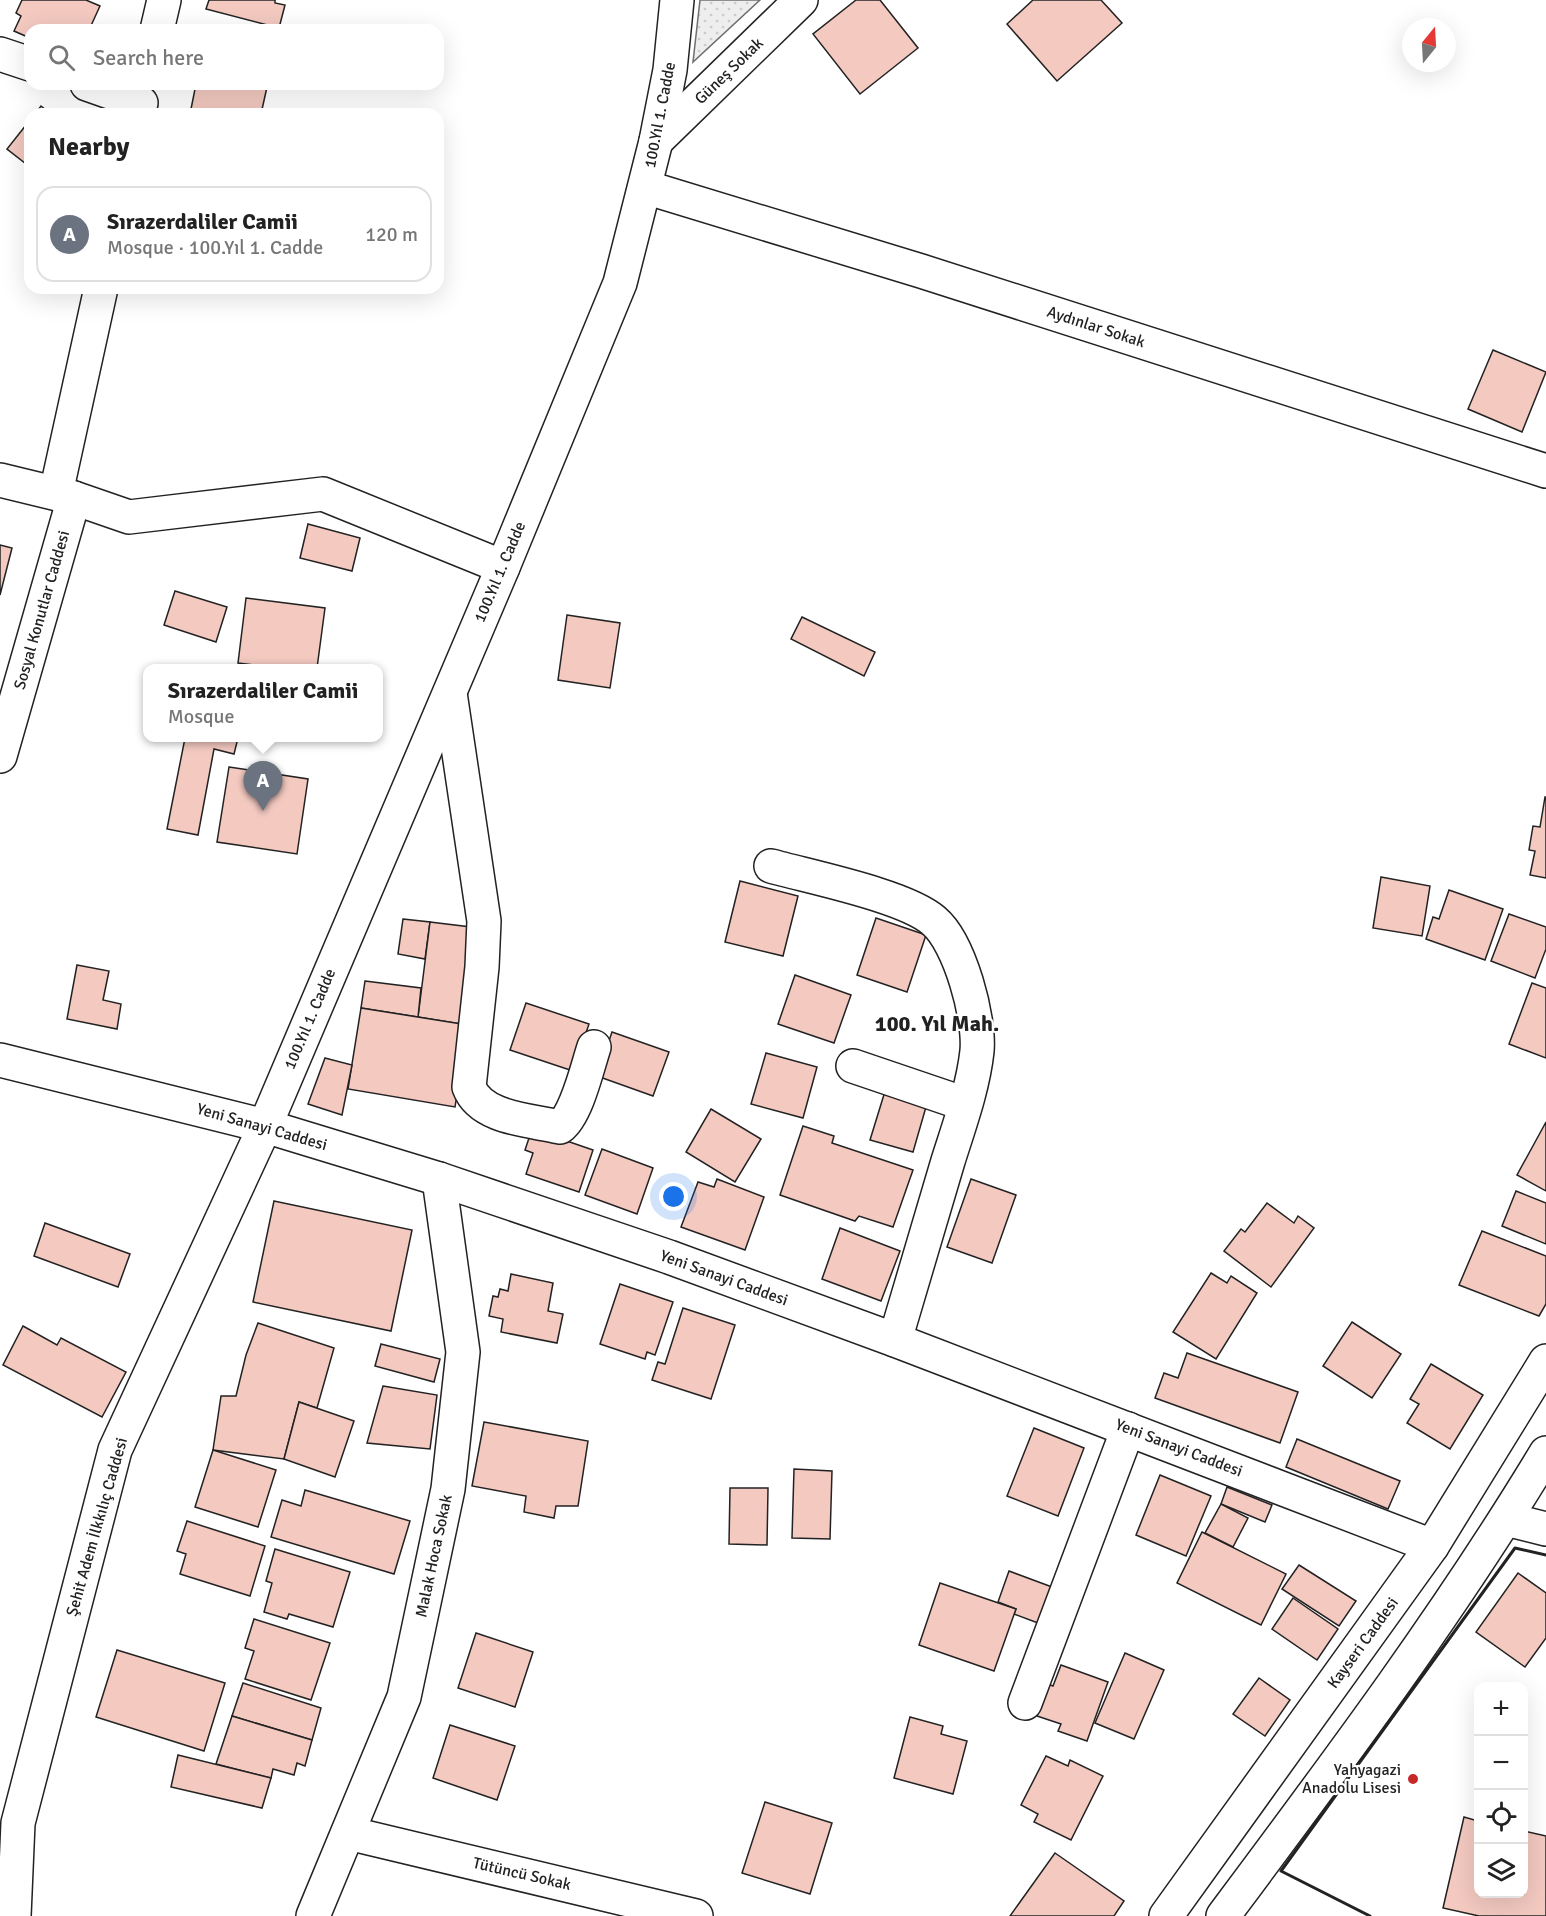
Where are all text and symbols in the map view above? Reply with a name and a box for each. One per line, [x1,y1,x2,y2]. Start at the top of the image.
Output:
north arrow [1402,18,1456,72]
search box [24,24,444,90]
street label: Güneş Sokak [691,33,767,109]
icon: search [45,41,78,74]
text: Search here [93,44,204,71]
street label: 100.Yıl 1. Cadde [640,60,680,170]
text: Nearby [48,131,129,163]
text: Sırazerdaliler Camii [107,208,298,235]
text: A [63,222,76,247]
text: 120 m [365,222,418,247]
text: Mosque · 100.Yıl 1. Cadde [107,235,323,260]
street label: Aydınlar Sokak [1044,302,1148,352]
street label: 100.Yıl 1. Cadde [470,519,530,625]
street label: Sosyal Konutlar Caddesi [10,528,74,692]
popup [143,664,383,742]
text: Sırazerdaliler Camii [168,677,358,704]
text: Mosque [168,704,234,729]
pin: A [244,762,282,811]
street label: 100.Yıl 1. Cadde [280,966,340,1072]
district label: 100. Yıl Mah. [875,1010,999,1037]
street label: Yeni Sanayi Caddesi [194,1099,330,1155]
your location [659,1182,688,1211]
street label: Yeni Sanayi Caddesi [657,1246,791,1310]
street label: Yeni Sanayi Caddesi [1113,1415,1245,1481]
street label: Şehit Adem İlkkılıç Caddesi [62,1435,132,1619]
street label: Malak Hoca Sokak [411,1493,457,1619]
street label: Kayseri Caddesi [1323,1593,1403,1693]
map controls [1474,1682,1528,1898]
button: + [1474,1682,1528,1736]
button: − [1474,1736,1528,1790]
place label: Yahyagazi Anadolu Lisesi [1302,1760,1401,1798]
marker: Yahyagazi Anadolu Lisesi [1406,1772,1420,1786]
button: locate [1474,1790,1528,1844]
button: layers [1474,1844,1528,1898]
street label: Tütüncü Sokak [471,1853,573,1895]

